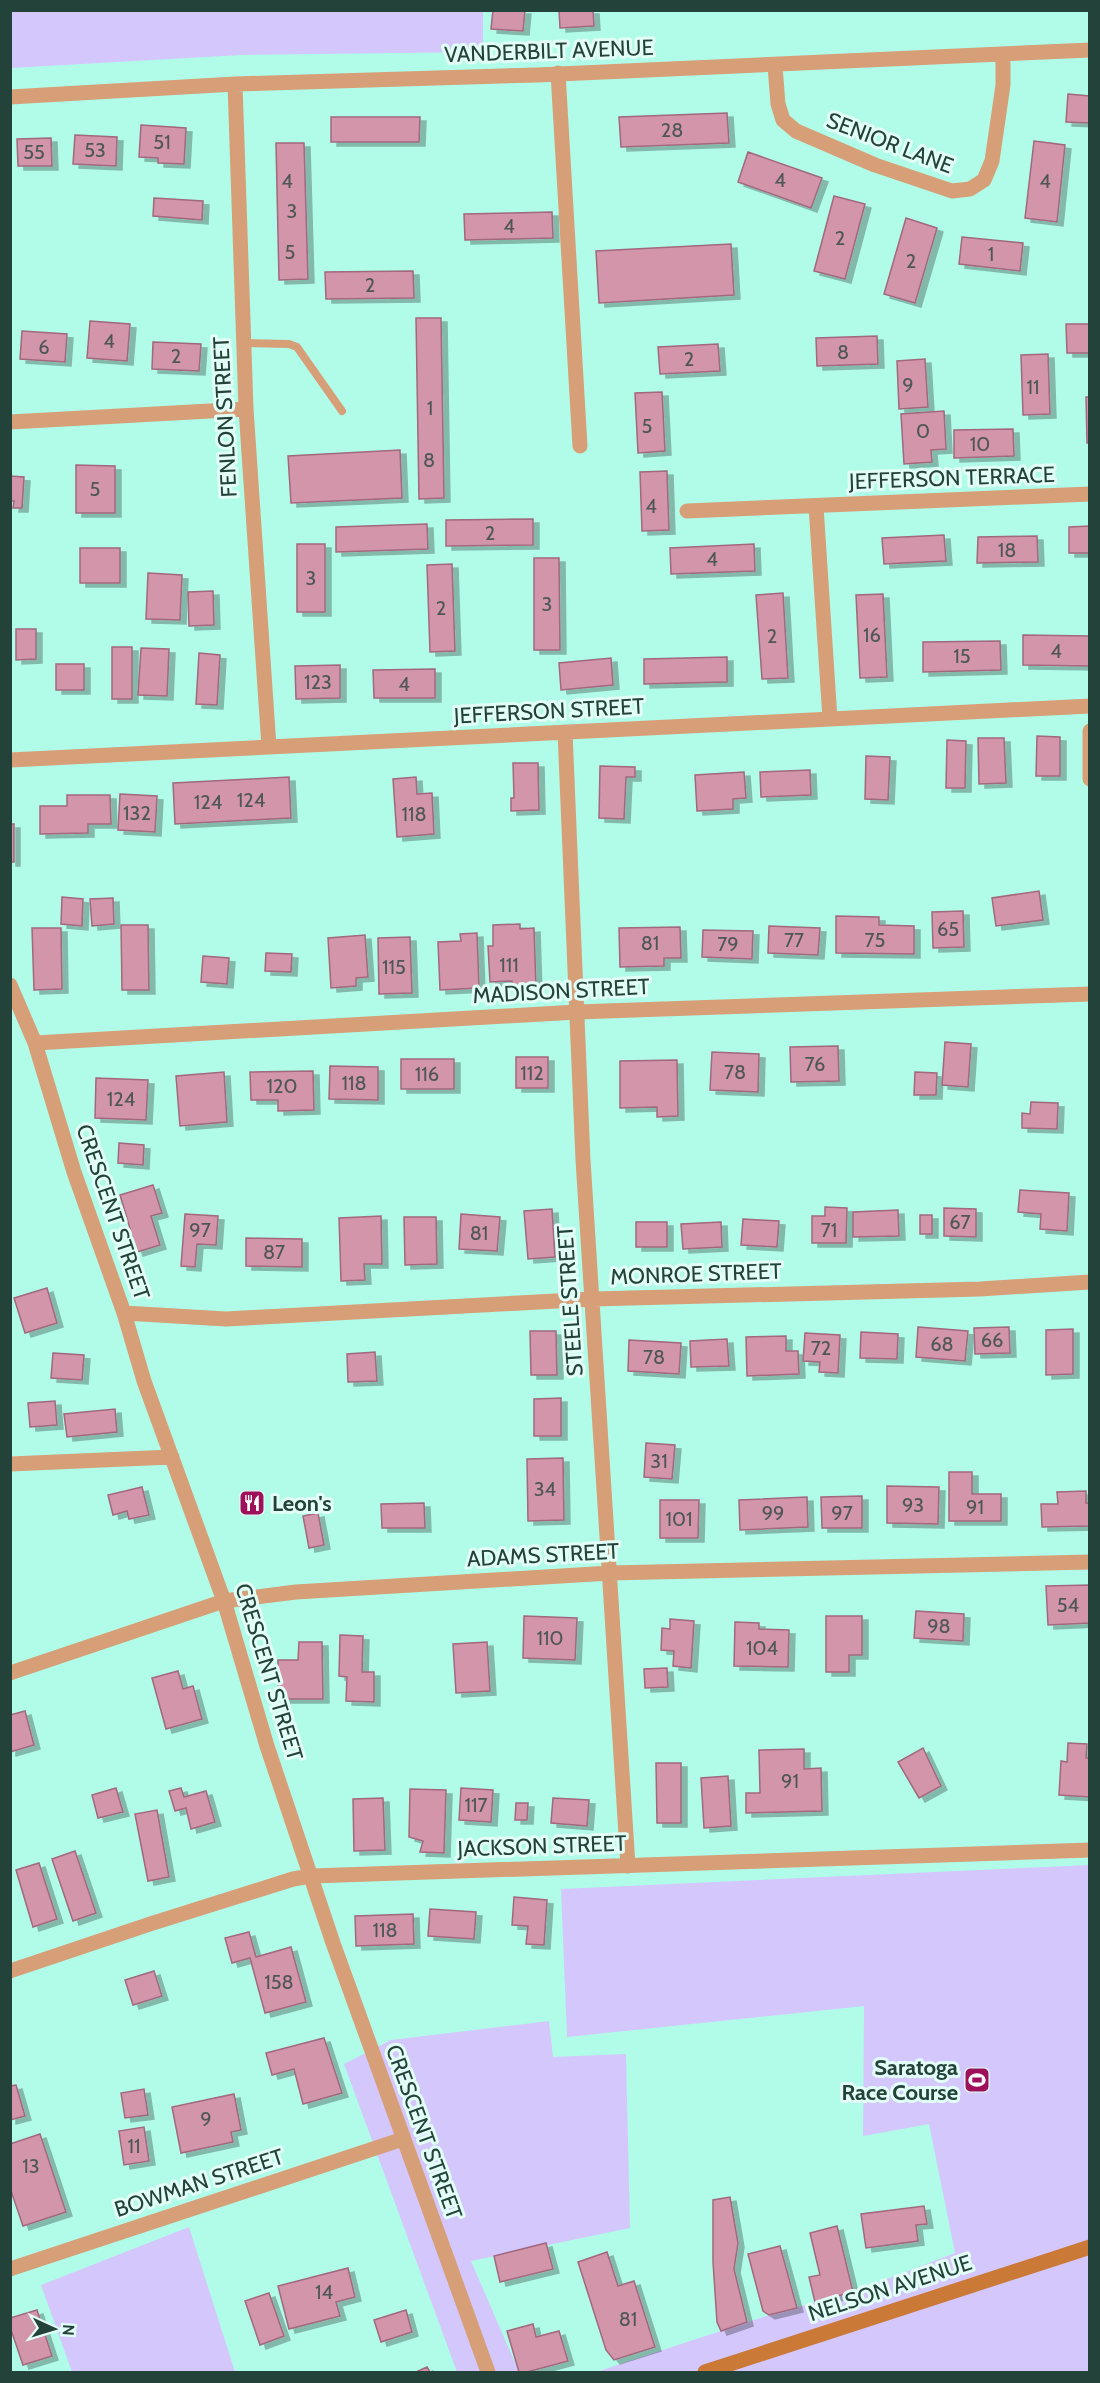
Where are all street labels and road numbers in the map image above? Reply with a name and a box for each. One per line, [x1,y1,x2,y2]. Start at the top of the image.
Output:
street label: VANDERBILT AVENUE [444,34,654,68]
street label: SENIOR LANE [823,106,957,180]
street label: FENLON STREET [207,336,243,498]
street label: JEFFERSON TERRACE [848,461,1055,495]
street label: JEFFERSON STREET [452,693,645,730]
street label: MADISON STREET [472,973,650,1009]
street label: CRESCENT STREET [70,1121,156,1303]
street label: STEELE STREET [551,1224,589,1377]
street label: MONROE STREET [610,1258,782,1290]
street label: ADAMS STREET [466,1538,620,1572]
street label: CRESCENT STREET [229,1580,309,1764]
street label: JACKSON STREET [456,1830,627,1862]
street label: CRESCENT STREET [380,2041,468,2223]
street label: BOWMAN STREET [111,2143,287,2223]
street label: NELSON AVENUE [805,2249,975,2327]

